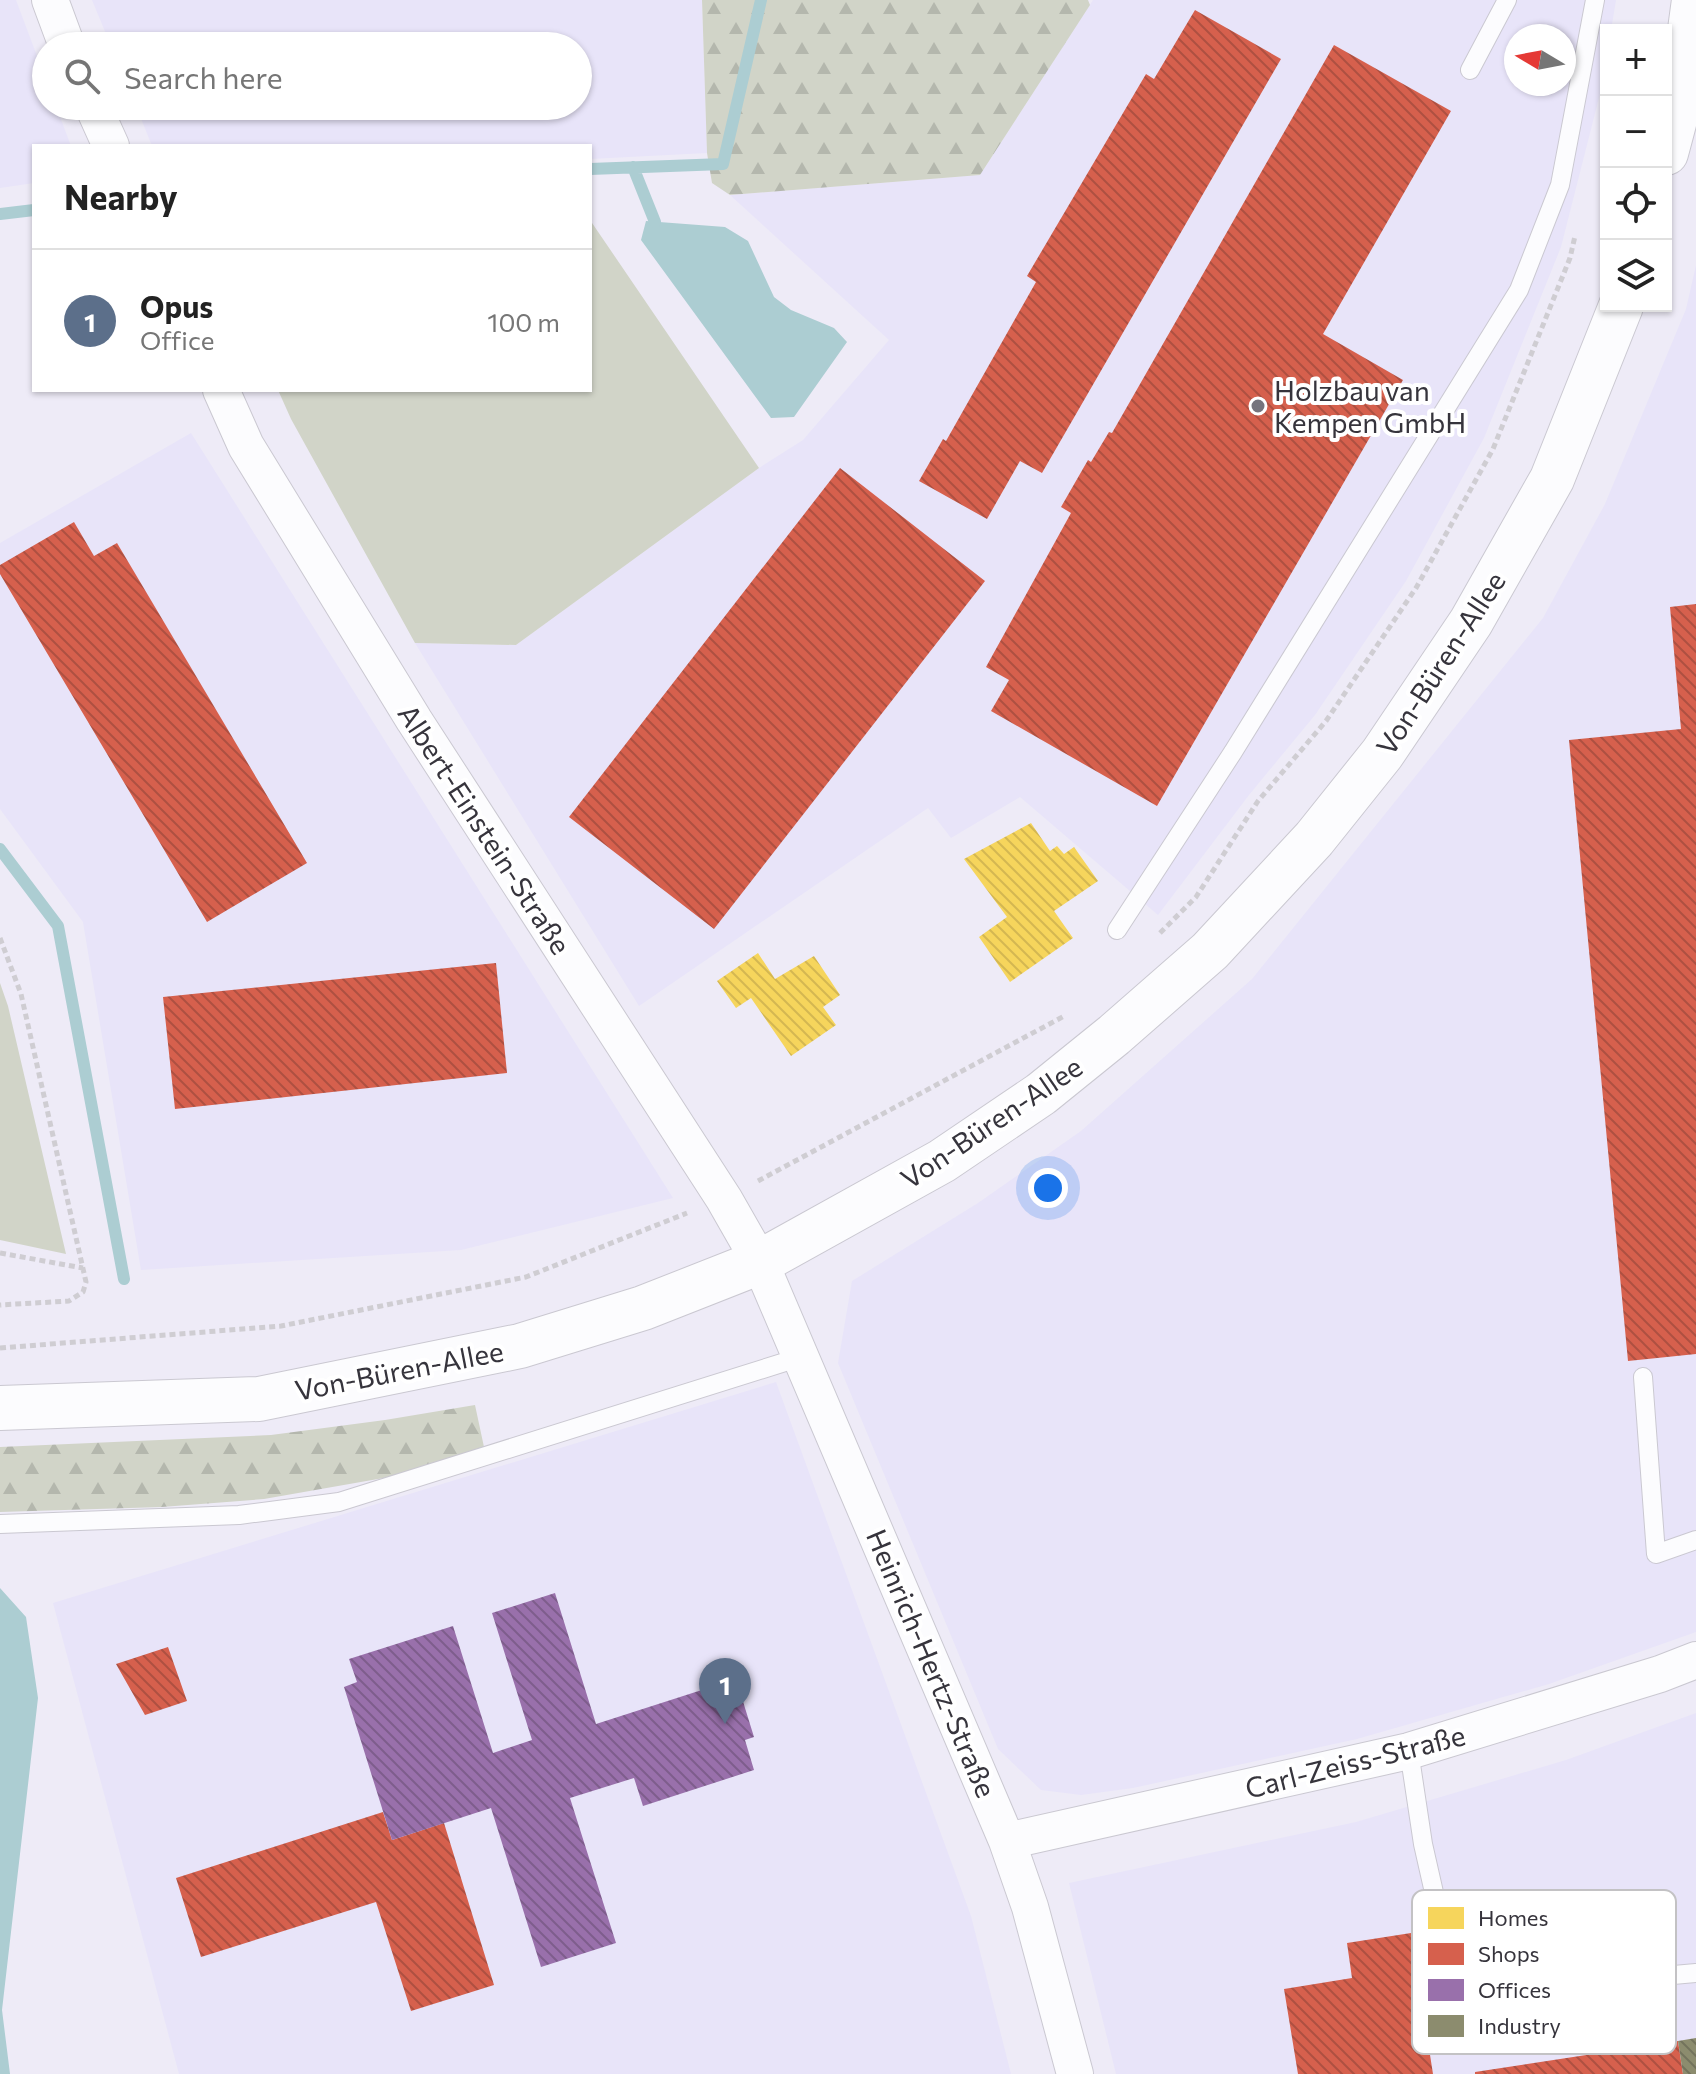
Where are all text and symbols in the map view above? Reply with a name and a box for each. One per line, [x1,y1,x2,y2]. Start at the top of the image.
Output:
north arrow [1504,24,1576,96]
map controls [1600,24,1672,312]
button: + [1600,24,1672,96]
search box [32,32,592,120]
icon: search [60,54,104,98]
text: Search here [124,58,283,95]
button: − [1600,96,1672,168]
button: locate [1600,168,1672,240]
text: Nearby [64,175,178,217]
button: layers [1600,240,1672,312]
text: Opus [140,287,213,324]
text: 1 [84,306,96,337]
text: 100 m [487,306,560,337]
text: Office [140,324,214,355]
place label: Holzbau van Kempen GmbH [1274,373,1466,439]
marker: Holzbau van Kempen GmbH [1249,397,1267,415]
street label: Von-Büren-Allee [1368,565,1512,761]
street label: Albert-Einstein-Straße [392,698,578,960]
street label: Von-Büren-Allee [894,1049,1088,1195]
your location [1028,1168,1068,1208]
street label: Von-Büren-Allee [292,1333,506,1407]
street label: Heinrich-Hertz-Straße [860,1524,1004,1802]
pin: 1 [699,1658,751,1724]
street label: Carl-Zeiss-Straße [1241,1717,1469,1805]
legend [1412,1890,1676,2054]
text: Homes [1478,1904,1548,1931]
text: Shops [1478,1940,1539,1967]
text: Offices [1478,1976,1551,2003]
text: Industry [1478,2012,1561,2039]

